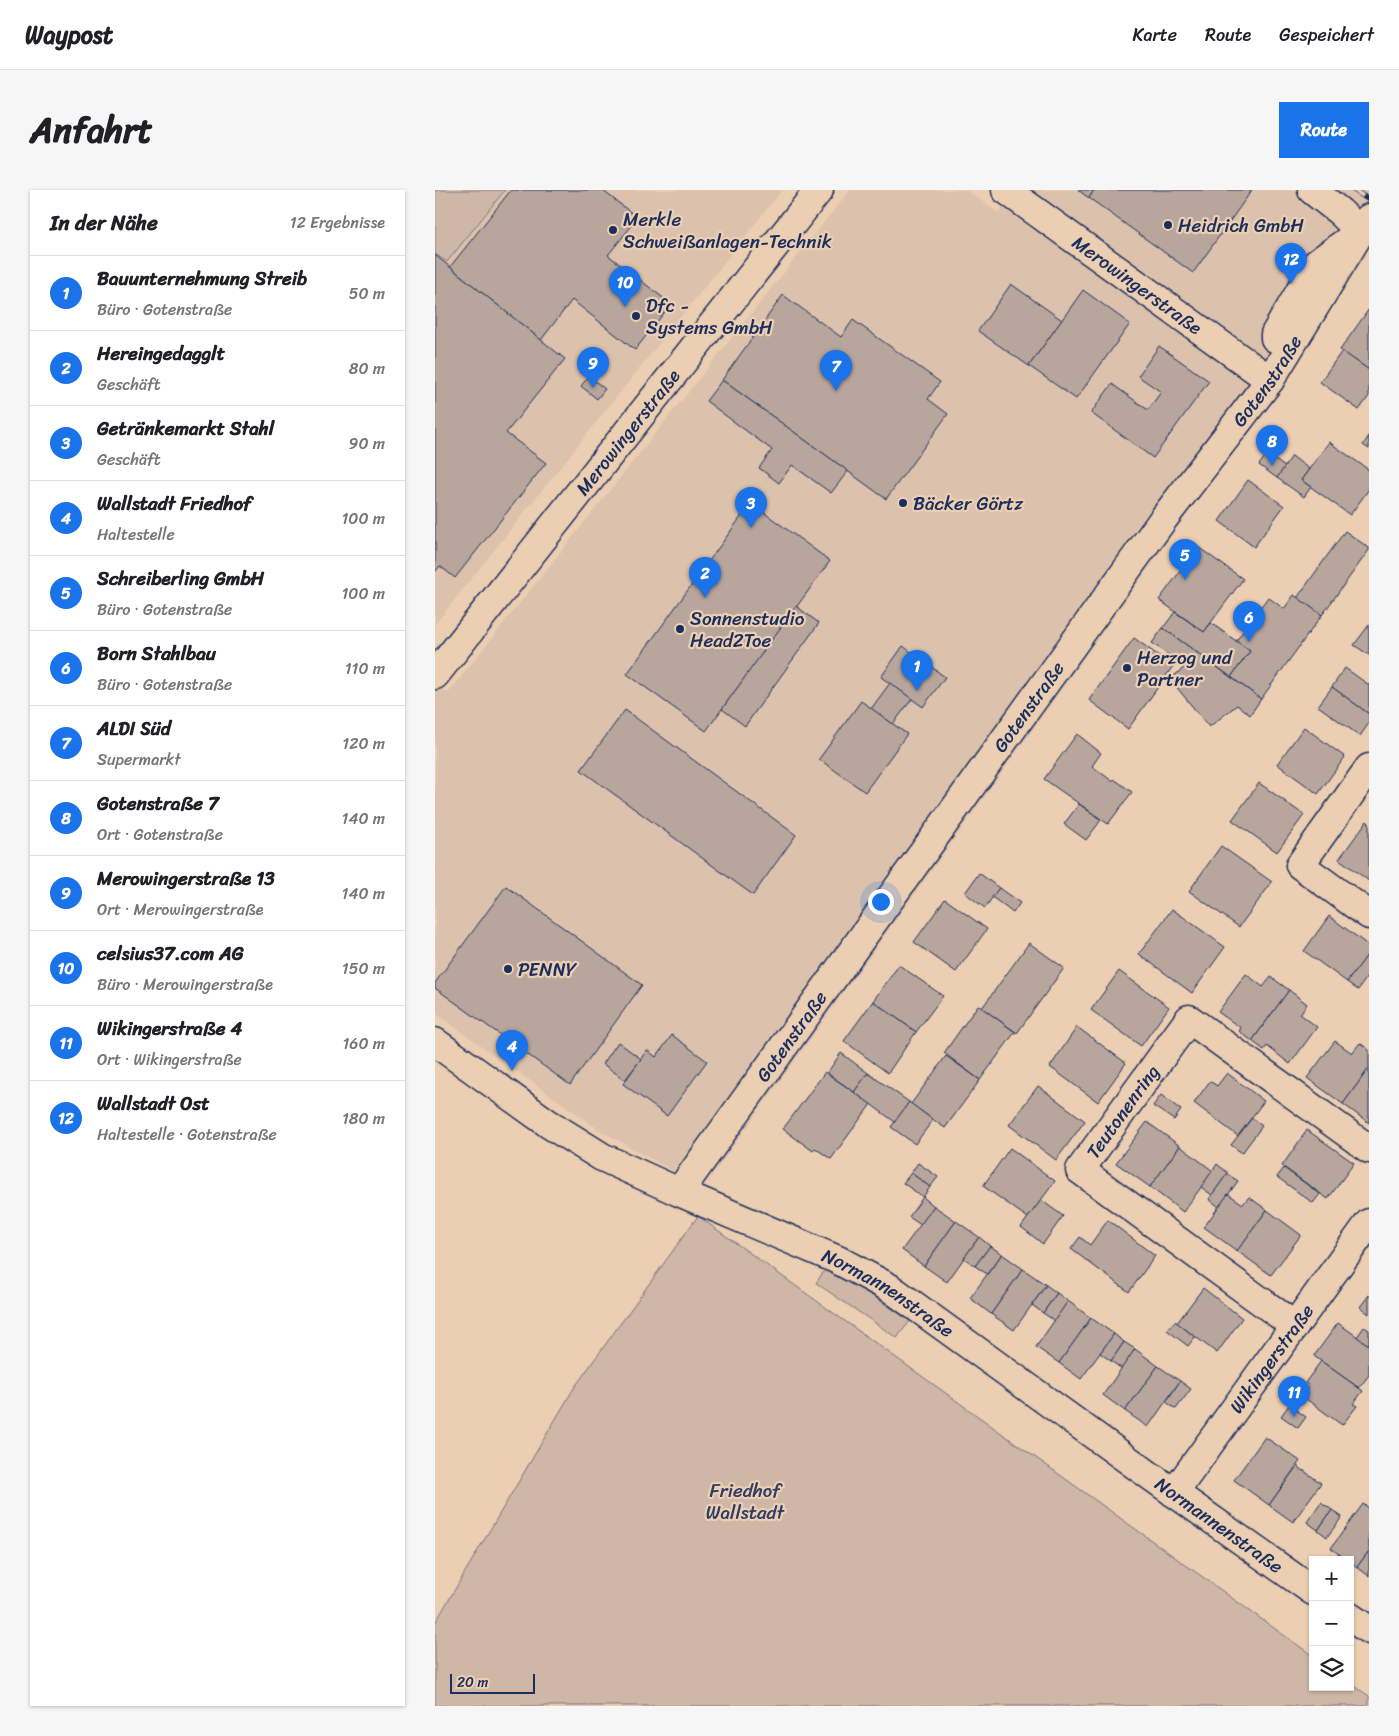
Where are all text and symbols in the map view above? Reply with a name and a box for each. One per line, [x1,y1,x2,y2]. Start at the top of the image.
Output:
text: Waypost [25,14,113,56]
text: Karte [1132,19,1177,51]
text: Route [1205,19,1251,51]
text: Gespeichert [1279,19,1374,51]
text: Anfahrt [30,99,153,161]
button: Route [1279,102,1369,158]
place label: Merkle Schweißanlagen-Technik [623,203,832,258]
text: In der Nähe [50,204,158,242]
text: 12 Ergebnisse [290,208,385,237]
place label: Heidrich GmbH [1178,209,1304,242]
marker: Heidrich GmbH [1162,219,1174,231]
marker: Merkle Schweißanlagen-Technik [607,224,619,236]
street label: Merowingerstraße [1065,226,1210,343]
pin: 12 [1275,243,1307,284]
text: Bauunternehmung Streib [97,262,307,295]
pin: 10 [609,266,641,307]
text: 1 [63,279,69,308]
text: 50 m [349,279,385,308]
place label: Dfc - Systems GmbH [646,289,773,344]
text: Büro · Gotenstraße [97,295,232,324]
marker: Dfc - Systems GmbH [630,310,642,322]
street label: Gotenstraße [1223,328,1311,434]
text: Hereingedagglt [97,337,225,370]
pin: 9 [577,347,609,388]
pin: 7 [820,350,852,391]
text: 2 [61,354,71,383]
text: 80 m [349,354,385,383]
street label: Merowingerstraße [567,361,688,503]
text: Geschäft [97,370,160,399]
text: Getränkemarkt Stahl [97,412,274,445]
pin: 8 [1256,425,1288,466]
text: 3 [62,429,70,458]
text: 90 m [349,429,385,458]
text: Geschäft [97,445,160,474]
text: Wallstadt Friedhof [97,487,251,520]
pin: 3 [735,487,767,528]
place label: Bäcker Görtz [913,487,1024,520]
marker: Bäcker Görtz [897,497,909,509]
text: 4 [61,504,71,533]
text: 100 m [341,504,385,533]
text: Haltestelle [97,520,175,549]
pin: 5 [1169,539,1201,580]
pin: 2 [689,557,721,598]
text: Schreiberling GmbH [97,562,264,595]
text: 5 [61,579,71,608]
text: 100 m [341,579,385,608]
text: Büro · Gotenstraße [97,595,232,624]
pin: 6 [1233,601,1265,642]
place label: Sonnenstudio Head2Toe [690,602,805,657]
marker: Sonnenstudio Head2Toe [674,623,686,635]
text: Born Stahlbau [97,637,216,670]
place label: Herzog und Partner [1137,641,1233,696]
pin: 1 [901,650,933,691]
text: 6 [61,654,71,683]
text: 110 m [345,654,385,683]
street label: Gotenstraße [984,654,1073,759]
marker: Herzog und Partner [1121,662,1133,674]
text: Büro · Gotenstraße [97,670,232,699]
text: ALDI Süd [97,712,171,745]
text: 7 [61,729,71,758]
text: 120 m [342,729,385,758]
text: Supermarkt [97,745,181,774]
text: Gotenstraße 7 [97,787,219,820]
text: 8 [61,804,71,833]
text: 140 m [342,804,385,833]
text: Ort · Gotenstraße [97,820,223,849]
text: Merowingerstraße 13 [97,862,275,895]
text: 9 [61,879,71,908]
text: 140 m [342,879,385,908]
your location [868,889,894,915]
text: Ort · Merowingerstraße [97,895,263,924]
text: celsius37.com AG [97,937,244,970]
place label: PENNY [518,953,578,986]
text: 10 [58,954,74,983]
text: 150 m [342,954,385,983]
marker: PENNY [502,963,514,975]
text: Büro · Merowingerstraße [97,970,273,999]
street label: Gotenstraße [747,983,836,1089]
text: Wikingerstraße 4 [97,1012,242,1045]
text: 11 [59,1029,73,1058]
text: 160 m [342,1029,385,1058]
pin: 4 [496,1030,528,1071]
text: Ort · Wikingerstraße [97,1045,242,1074]
street label: Teutonenring [1077,1057,1168,1166]
text: Wallstadt Ost [97,1087,210,1120]
text: 12 [58,1104,74,1133]
text: 180 m [342,1104,385,1133]
text: Haltestelle · Gotenstraße [97,1120,277,1149]
street label: Normannenstraße [817,1239,962,1346]
street label: Wikingerstraße [1220,1296,1322,1420]
pin: 11 [1278,1376,1310,1417]
street label: Normannenstraße [1148,1468,1291,1582]
park label: Friedhof Wallstadt [706,1474,785,1529]
map controls [1309,1556,1354,1691]
button: + [1309,1556,1354,1601]
button: − [1309,1601,1354,1646]
button: layers [1309,1646,1354,1691]
text: 20 m [457,1670,488,1695]
scale bar [450,1671,535,1694]

